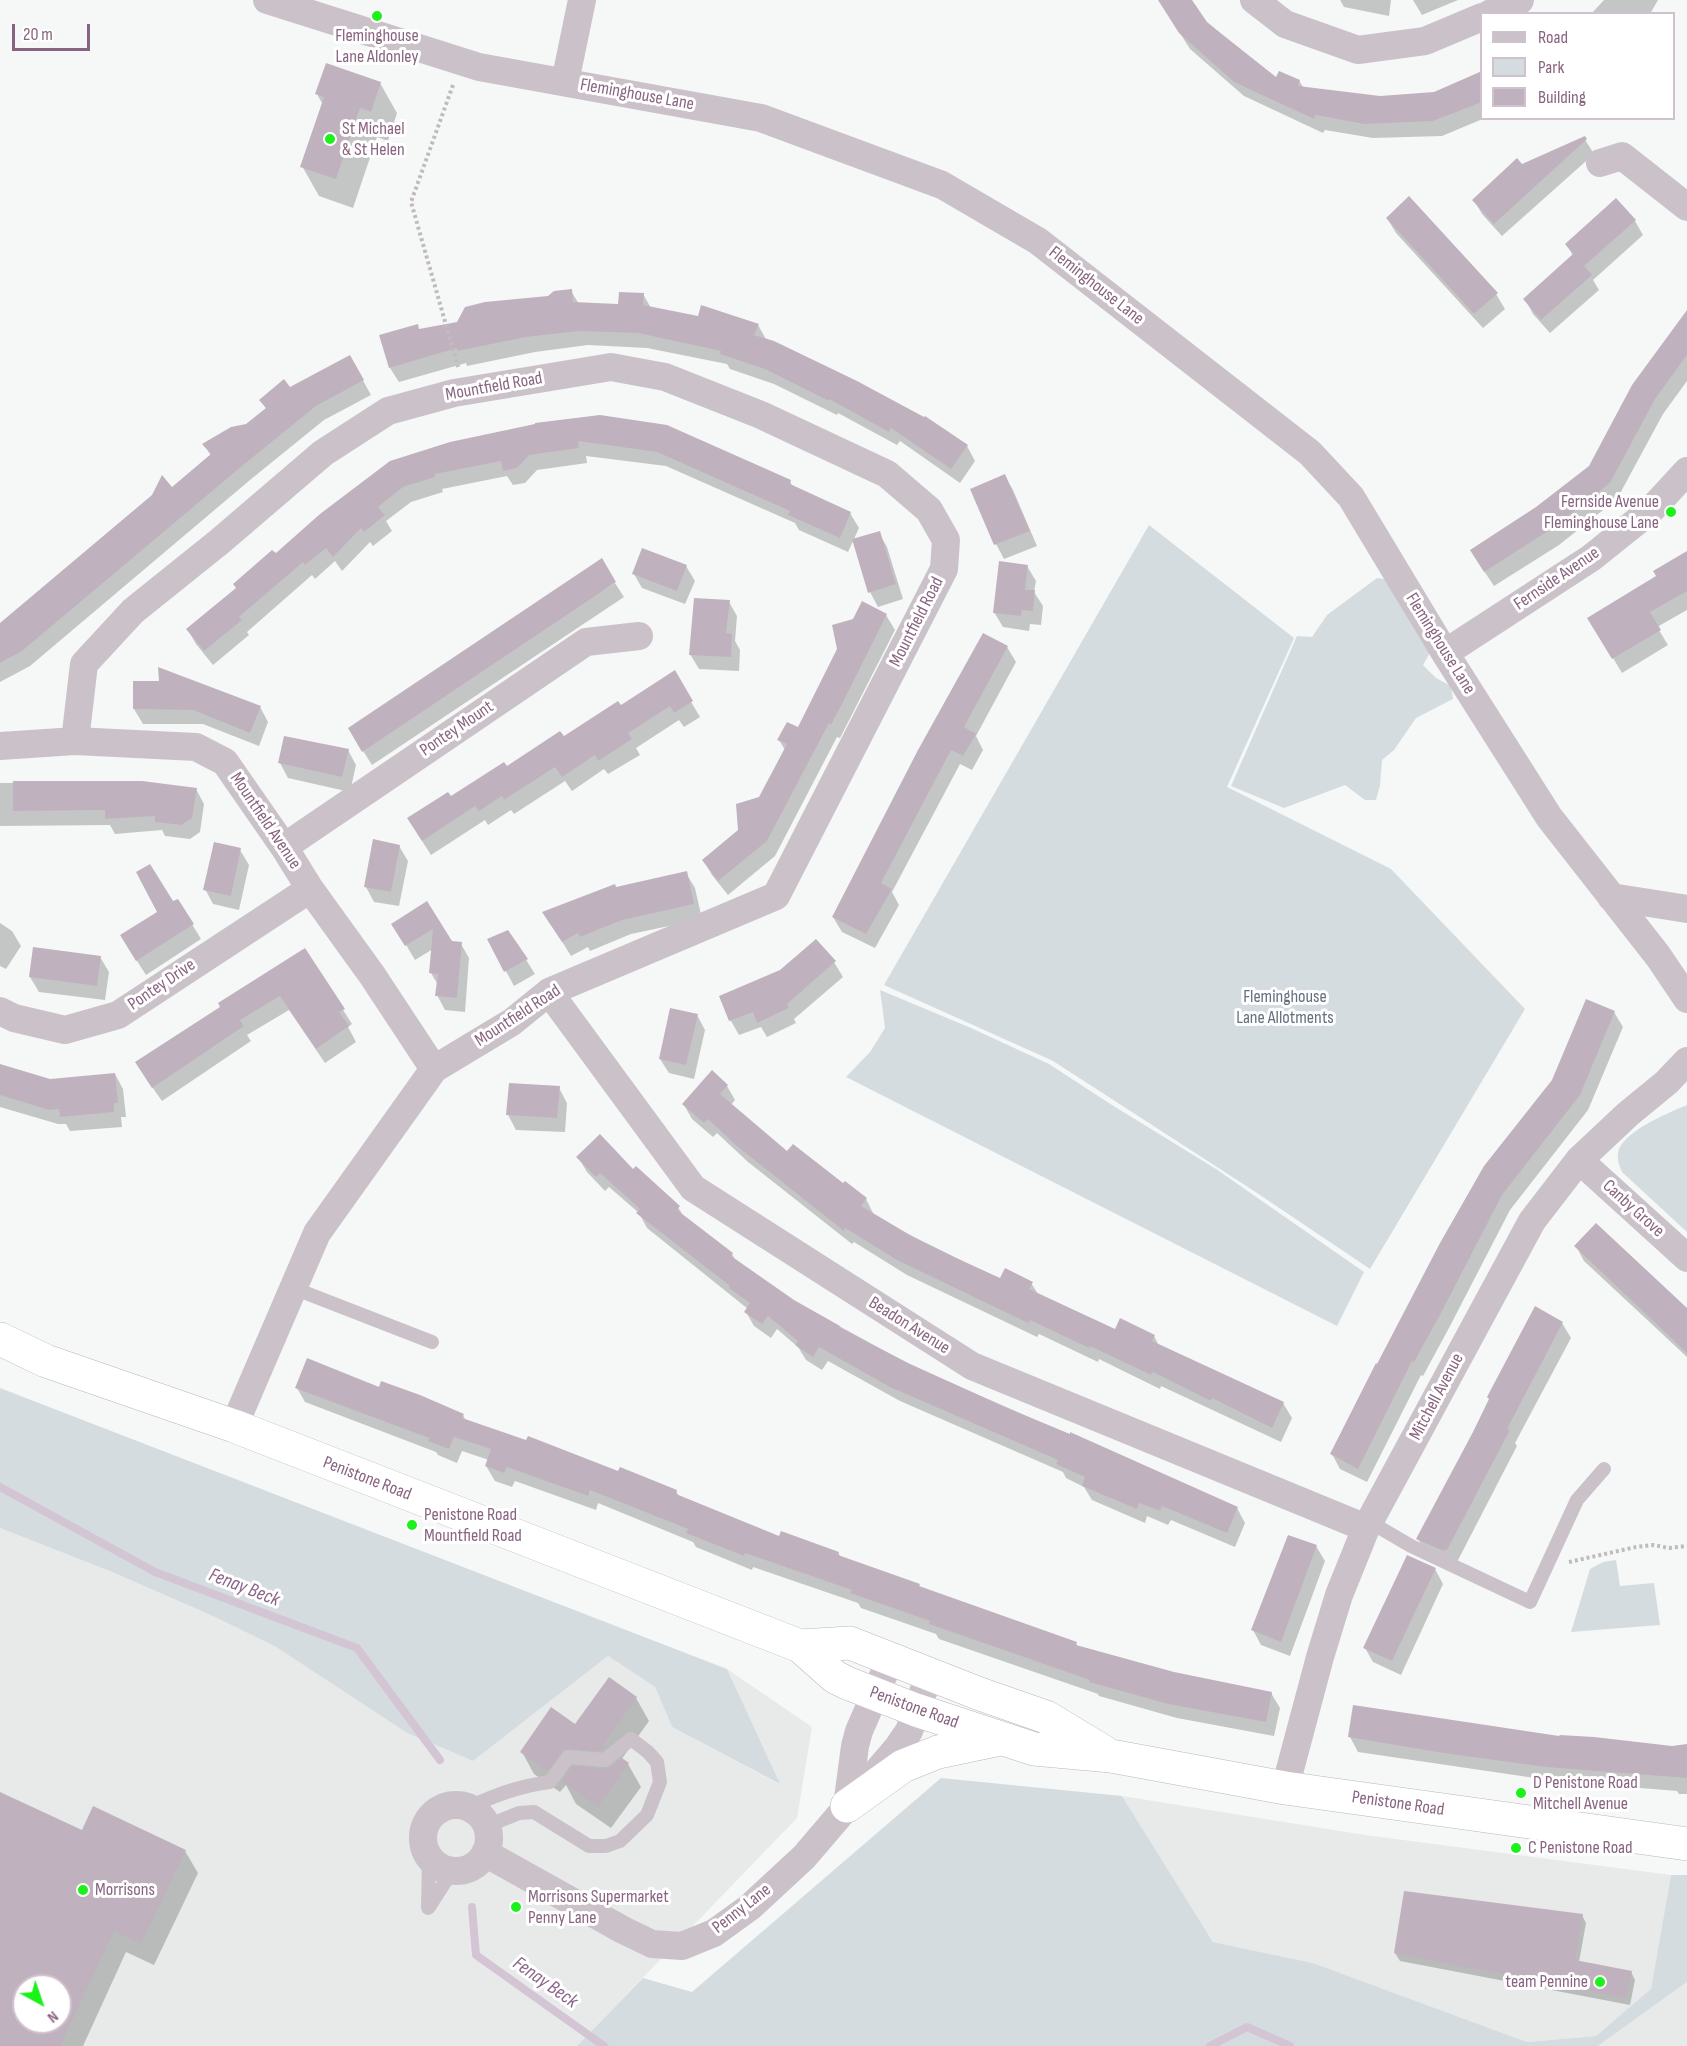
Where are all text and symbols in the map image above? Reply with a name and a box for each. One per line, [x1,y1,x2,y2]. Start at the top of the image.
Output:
marker: Fleminghouse Lane Aldonley [370,9,384,23]
scale bar [15,12,93,50]
legend [1480,12,1675,120]
text: 20 m [23,24,53,45]
place label: Fleminghouse Lane Aldonley [335,25,419,68]
text: Road [1538,27,1568,48]
text: Park [1538,57,1564,78]
street label: Fleminghouse Lane [578,74,696,116]
text: Building [1538,87,1586,108]
place label: St Michael & St Helen [342,118,405,160]
marker: St Michael & St Helen [323,132,337,146]
street label: Fleminghouse Lane [1044,242,1148,330]
street label: Mountfield Road [444,368,544,406]
place label: Fernside Avenue Fleminghouse Lane [1544,491,1659,534]
marker: Fernside Avenue Fleminghouse Lane [1664,505,1678,519]
street label: Fernside Avenue [1510,543,1604,615]
street label: Mountfield Road [885,574,949,670]
street label: Fleminghouse Lane [1400,590,1480,698]
street label: Pontey Mount [416,697,498,761]
street label: Mountfield Avenue [225,769,305,873]
street label: Pontey Drive [124,955,200,1015]
street label: Mountfield Road [471,980,565,1052]
park label: Fleminghouse Lane Allotments [1236,986,1334,1028]
street label: Canby Grove [1598,1176,1668,1242]
street label: Beadon Avenue [864,1293,954,1359]
street label: Mitchell Avenue [1405,1350,1469,1444]
street label: Penistone Road [320,1452,414,1506]
place label: Penistone Road Mountfield Road [424,1504,522,1546]
marker: Penistone Road Mountfield Road [405,1518,419,1532]
water label: Fenay Beck [205,1564,283,1612]
street label: Penistone Road [867,1682,961,1734]
place label: D Penistone Road Mitchell Avenue [1533,1772,1638,1814]
marker: D Penistone Road Mitchell Avenue [1514,1786,1528,1800]
street label: Penistone Road [1350,1787,1446,1821]
place label: C Penistone Road [1528,1837,1633,1859]
marker: C Penistone Road [1509,1841,1523,1855]
place label: Morrisons [95,1879,155,1901]
street label: Penny Lane [708,1879,776,1939]
marker: Morrisons [76,1883,90,1897]
place label: Morrisons Supermarket Penny Lane [528,1886,669,1928]
marker: Morrisons Supermarket Penny Lane [509,1900,523,1914]
water label: Fenay Beck [508,1952,582,2014]
place label: team Pennine [1506,1971,1588,1993]
north arrow [12,1974,72,2034]
marker: team Pennine [1593,1975,1607,1989]
text: N [43,2007,62,2027]

